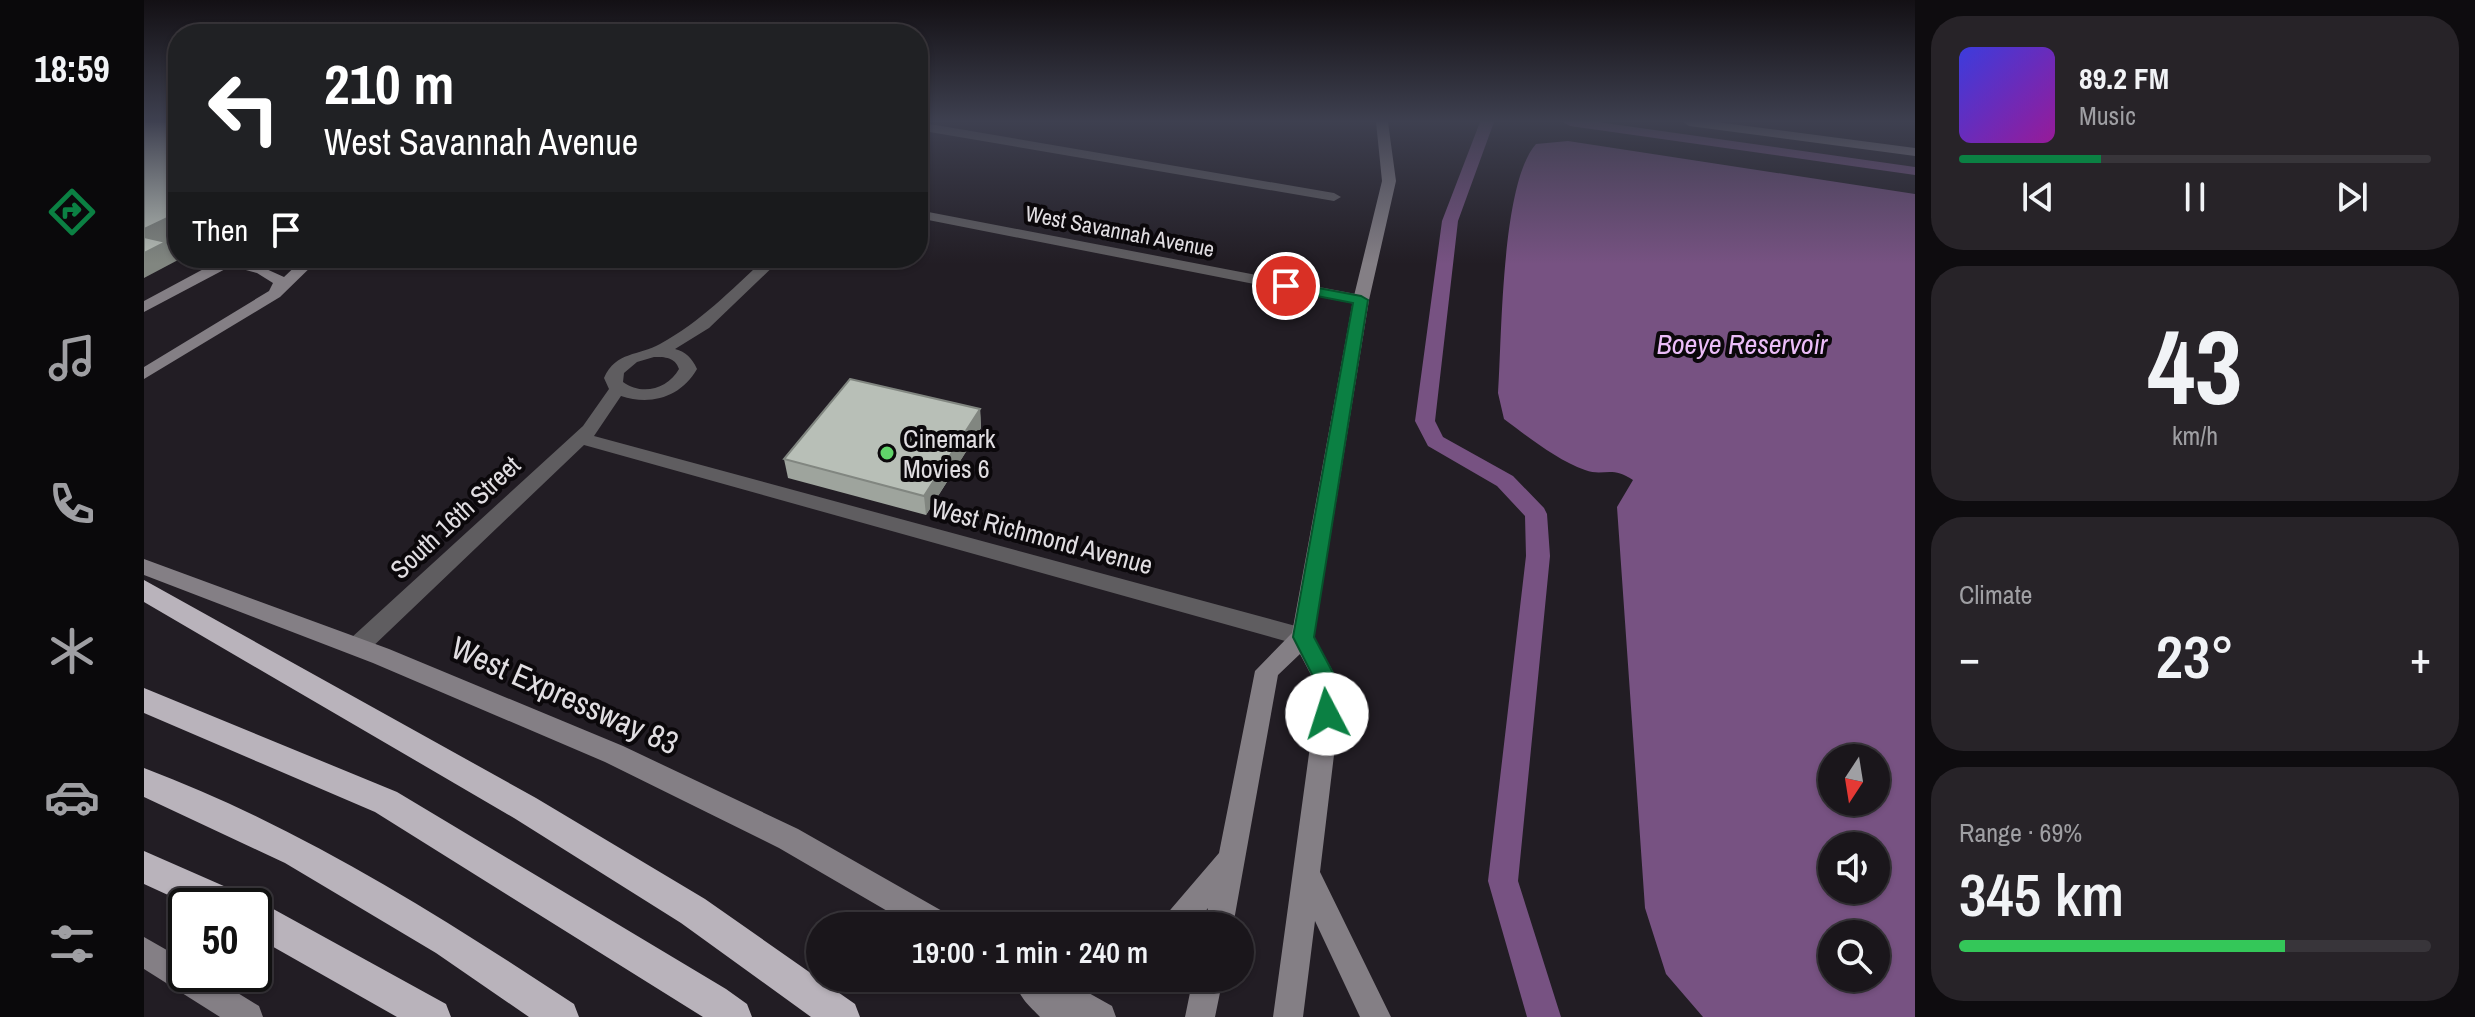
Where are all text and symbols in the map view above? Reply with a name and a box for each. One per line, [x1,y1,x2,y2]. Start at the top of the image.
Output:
text: 18:59 [34,45,110,93]
text: 210 m [324,46,454,121]
icon: left [192,56,296,160]
text: 89.2 FM [2079,58,2169,98]
text: Music [2079,98,2136,133]
text: West Savannah Avenue [324,118,638,166]
icon: previous [2016,175,2060,219]
icon: pause [2173,175,2217,219]
icon: next [2330,175,2374,219]
icon: directions [44,184,100,240]
street label: West Savannah Avenue [1023,198,1217,264]
icon: arrive [264,208,308,252]
text: Then [192,210,248,250]
pin [1252,252,1320,320]
icon: arrive [1264,264,1308,308]
text: 43 [2148,296,2242,436]
water label: Boeye Reservoir [1657,325,1829,363]
icon: music [44,330,100,386]
text: km/h [2172,418,2218,453]
place label: Cinemark Movies 6 [903,421,996,486]
marker: Cinemark Movies 6 [878,444,896,462]
street label: South 16th Street [382,448,528,586]
icon: phone [44,476,100,532]
street label: West Richmond Avenue [927,490,1157,582]
text: Climate [1959,577,2032,612]
text: 23° [2156,616,2234,697]
icon: climate [44,623,100,679]
street label: West Expressway 83 [445,626,685,764]
text: − [1959,627,1980,687]
text: + [2410,627,2431,687]
position arrow [1285,672,1369,756]
north arrow [1818,744,1890,816]
map controls [1818,744,1890,992]
icon: car [44,769,100,825]
text: Range · 69% [1959,815,2082,850]
button: sound [1818,832,1890,904]
text: 345 km [1959,854,2124,935]
speed limit sign: 50 [168,888,272,992]
icon: filters [44,916,100,972]
button: search [1818,920,1890,992]
text: 19:00 · 1 min · 240 m [912,932,1148,972]

